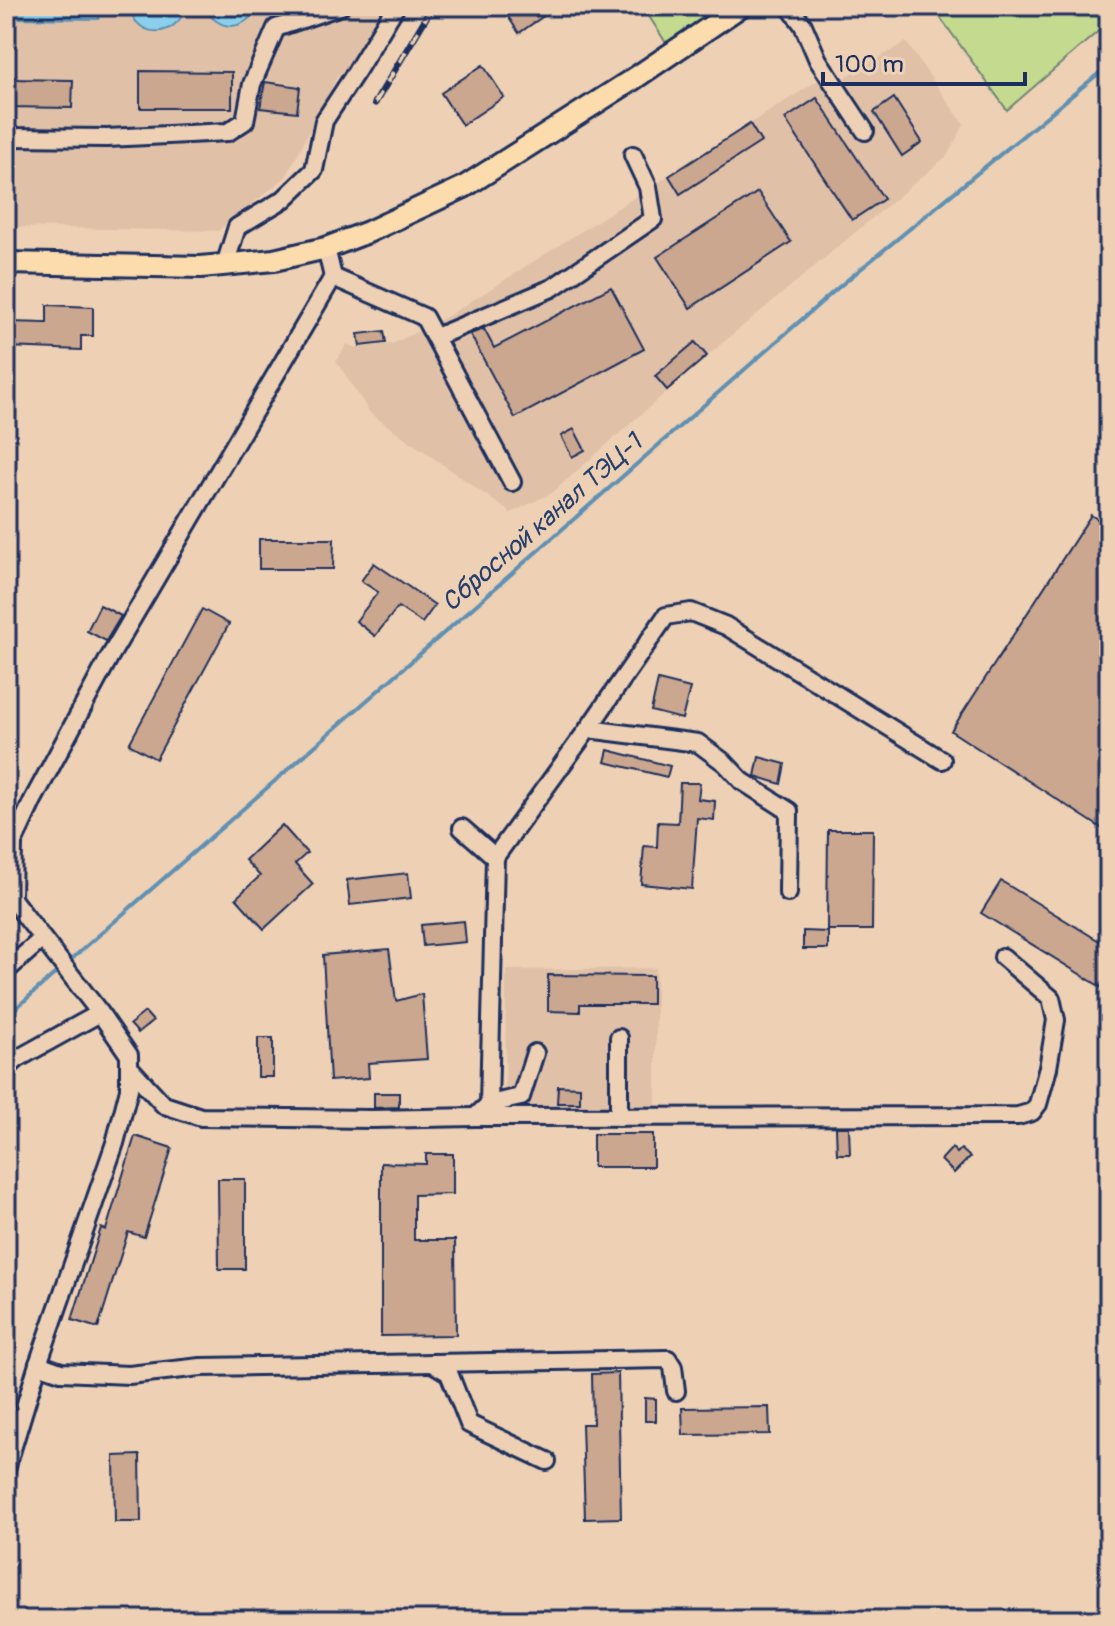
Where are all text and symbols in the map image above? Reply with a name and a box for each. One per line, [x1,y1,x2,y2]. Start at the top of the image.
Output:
scale bar [823,36,1025,86]
text: 100 m [835,50,904,79]
water label: Сбросной канал ТЭЦ-1 [435,425,651,619]

